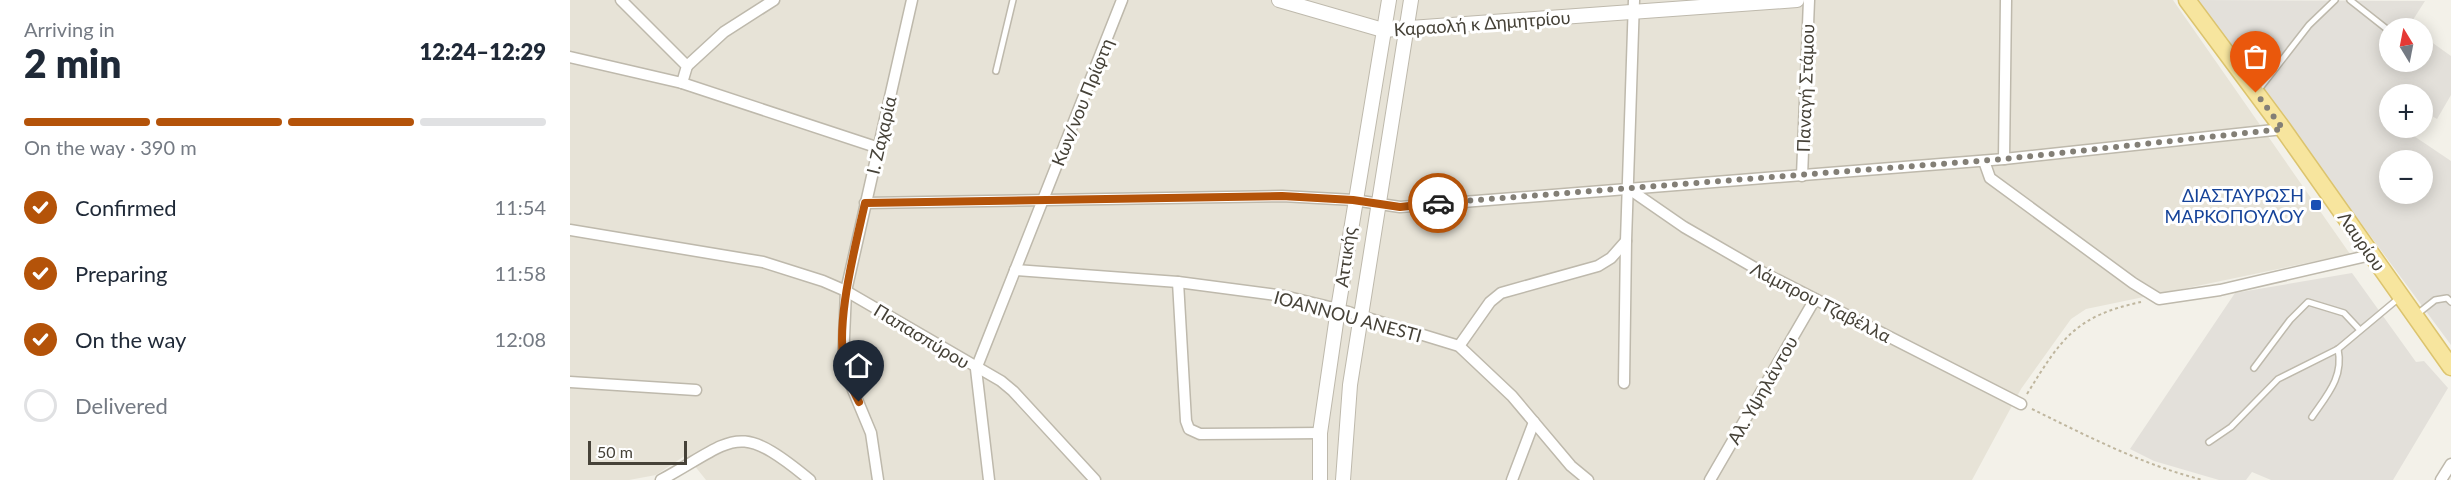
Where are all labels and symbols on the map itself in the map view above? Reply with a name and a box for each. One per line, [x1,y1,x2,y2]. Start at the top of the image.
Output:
street label: Καραολή κ Δημητρίου [1393,6,1571,40]
north arrow [2379,18,2433,72]
street label: Παναγή Στάμου [1792,23,1818,153]
pin [2230,31,2281,93]
street label: Κων/νου Πρίφτη [1046,35,1118,169]
street label: Ι. Ζαχαρία [861,94,901,176]
courier [1408,173,1468,233]
place label: ΔΙΑΣΤΑΥΡΩΣΗ ΜΑΡΚΟΠΟΥΛΟΥ [2164,184,2305,227]
marker: ΔΙΑΣΤΑΥΡΩΣΗ ΜΑΡΚΟΠΟΥΛΟΥ [2309,198,2323,212]
street label: Λαυρίου [2334,207,2390,275]
street label: Αττικής [1330,225,1360,289]
street label: Λάμπρου Τζαβέλλα [1747,257,1895,347]
street label: IOANNOU ANESTI [1272,286,1424,346]
street label: Παπασπύρου [870,299,974,373]
street label: Αλ. Υψηλάντου [1722,332,1802,448]
pin [833,340,884,402]
scale bar [588,438,687,466]

